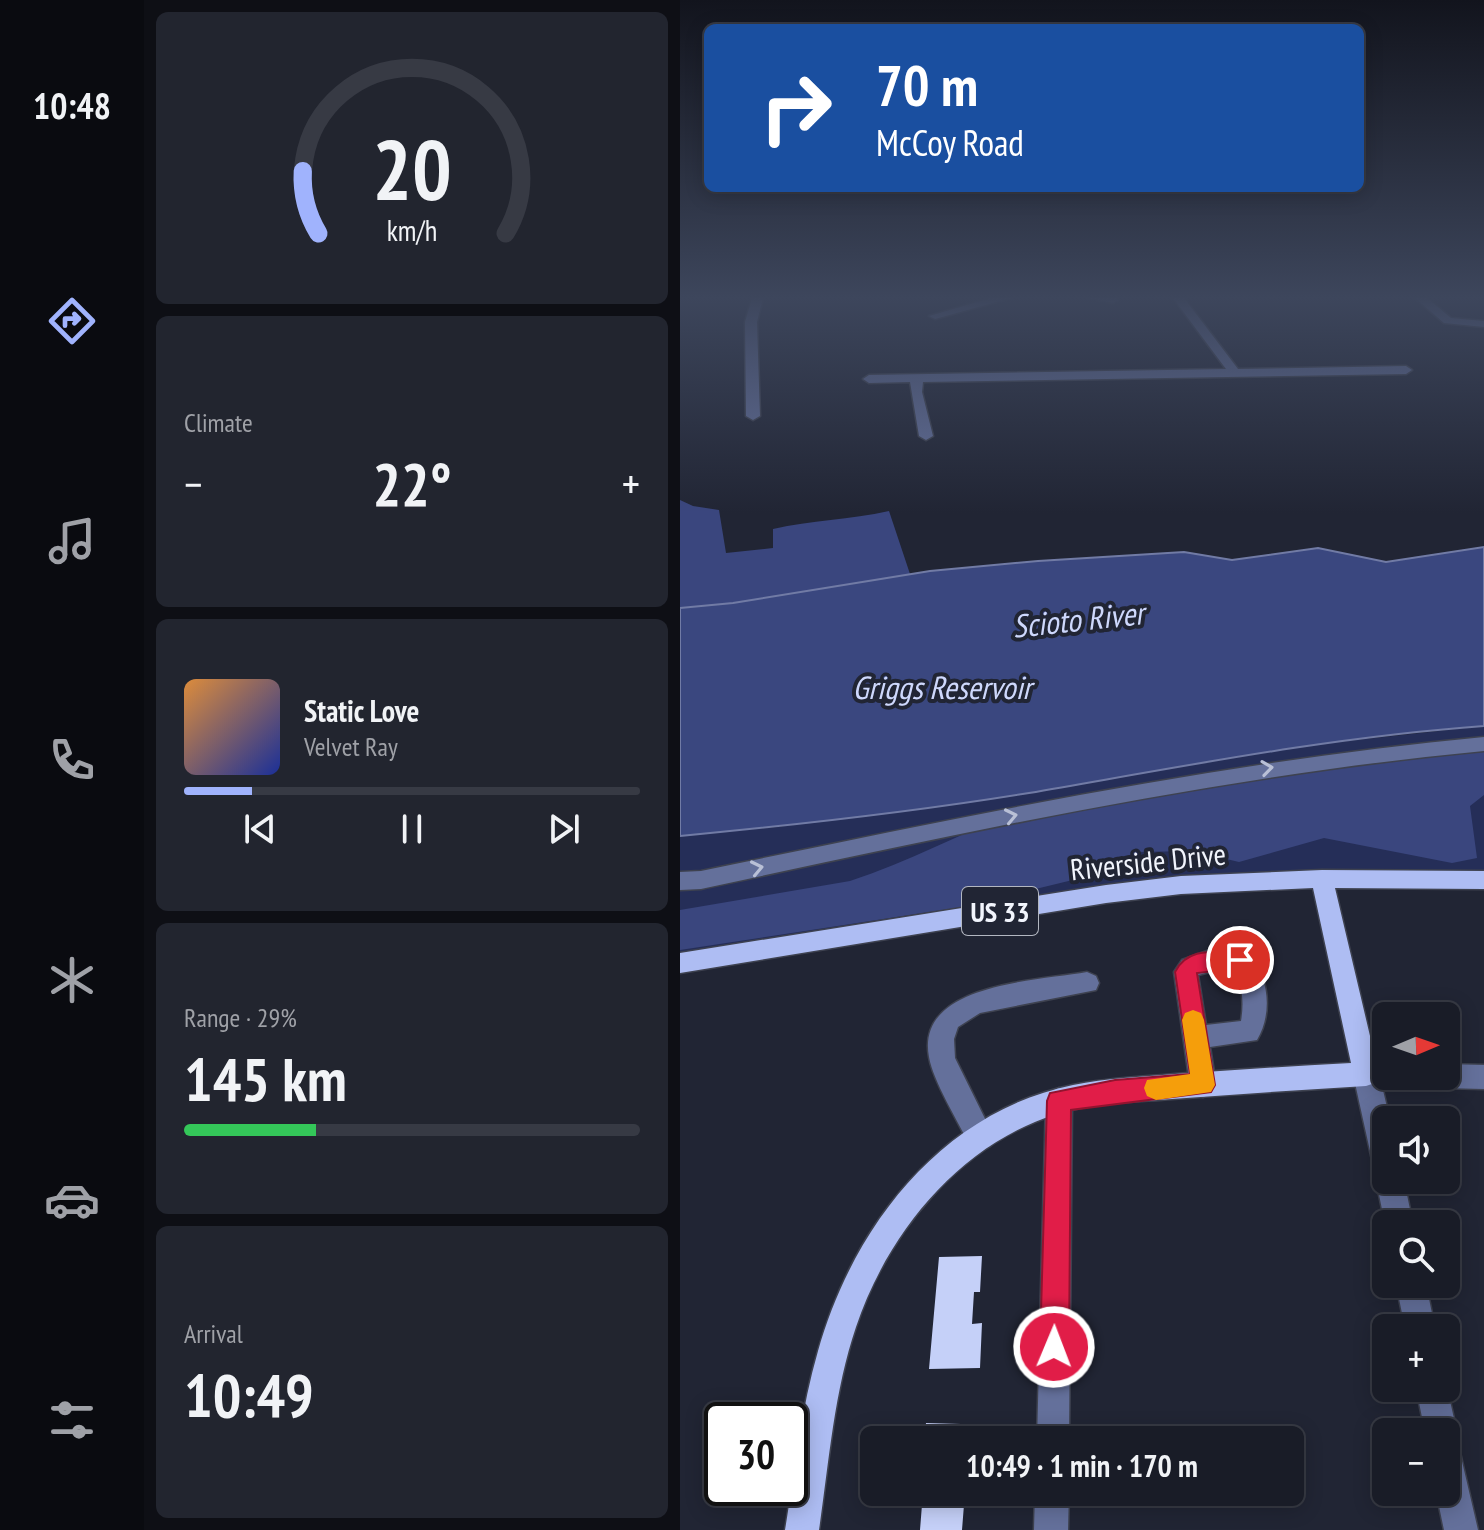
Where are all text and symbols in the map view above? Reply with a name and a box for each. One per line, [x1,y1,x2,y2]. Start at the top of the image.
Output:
text: 70 m [876,49,978,121]
icon: right [744,56,848,160]
text: 10:48 [33,82,111,129]
text: 20 [372,114,452,222]
text: McCoy Road [876,119,1024,166]
text: km/h [387,212,437,249]
icon: directions [44,293,100,349]
text: Climate [184,406,253,439]
text: 22° [372,445,452,523]
text: − [184,455,202,512]
text: + [622,455,640,512]
icon: music [44,513,100,569]
water label: Scioto River [1010,591,1150,647]
water label: Griggs Reservoir [853,666,1036,708]
text: Static Love [304,691,419,730]
text: Velvet Ray [304,730,398,763]
icon: phone [44,732,100,788]
one-way arrow [1260,760,1274,777]
icon: previous [238,807,282,851]
icon: pause [390,807,434,851]
icon: next [542,807,586,851]
one-way arrow [1005,808,1018,825]
street label: Riverside Drive [1068,833,1228,889]
one-way arrow [750,861,763,878]
road number: US 33 [962,887,1038,935]
pin [1206,926,1274,994]
icon: arrive [1218,938,1262,982]
icon: climate [44,952,100,1008]
text: Range · 29% [184,1001,297,1034]
north arrow [1372,1002,1460,1090]
map controls [1372,1002,1460,1506]
text: 145 km [184,1040,347,1118]
button: sound [1372,1106,1460,1194]
icon: car [44,1172,100,1228]
button: search [1372,1210,1460,1298]
position arrow [1012,1305,1096,1389]
button: + [1372,1314,1460,1402]
text: Arrival [184,1317,243,1350]
text: 10:49 [184,1356,314,1434]
icon: filters [44,1392,100,1448]
speed limit sign: 30 [704,1402,808,1506]
button: − [1372,1418,1460,1506]
text: 10:49 · 1 min · 170 m [966,1446,1198,1485]

